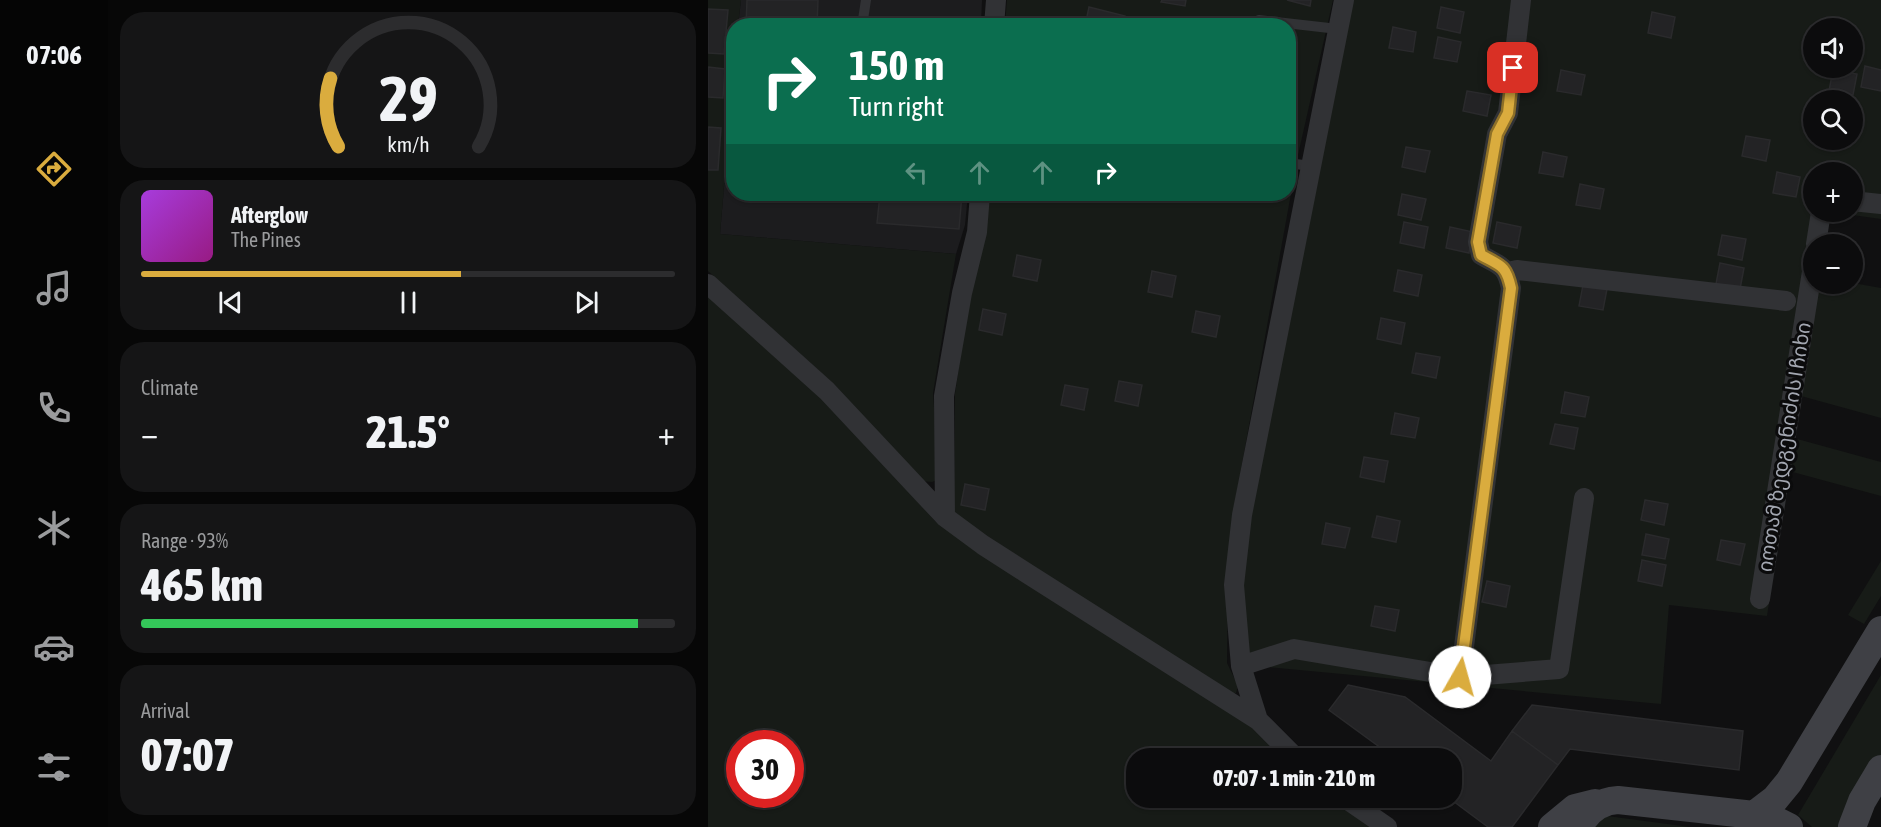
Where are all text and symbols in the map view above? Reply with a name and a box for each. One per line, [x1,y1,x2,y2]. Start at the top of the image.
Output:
map controls [1803,18,1863,294]
button: sound [1803,18,1863,78]
text: 07:06 [26,39,82,70]
text: 150 m [849,41,944,89]
icon: right [750,42,828,120]
pin [1487,42,1538,93]
icon: arrive [1496,51,1529,84]
text: 29 [379,63,437,134]
button: search [1803,90,1863,150]
text: Turn right [849,91,944,122]
text: km/h [387,132,429,157]
icon: directions [33,148,75,190]
icon: left [900,156,933,189]
icon: ahead [963,156,996,189]
icon: ahead [1026,156,1059,189]
icon: right [1089,156,1122,189]
button: + [1803,162,1863,222]
text: Afterglow [231,202,308,228]
text: The Pines [231,228,301,251]
button: − [1803,234,1863,294]
icon: music [33,267,75,309]
icon: previous [214,286,247,319]
icon: pause [392,286,425,319]
icon: next [570,286,603,319]
street label: იოთამ ზედგენიძის I ჩიხი [1752,320,1817,574]
text: Climate [141,376,198,399]
icon: phone [33,387,75,429]
text: 21.5° [366,406,450,458]
text: − [141,414,158,452]
text: + [658,414,675,452]
icon: climate [33,507,75,549]
text: Range · 93% [141,529,228,552]
text: 465 km [141,559,263,611]
icon: car [33,626,75,668]
position arrow [1428,645,1492,709]
text: Arrival [141,699,190,722]
text: 07:07 [141,729,235,781]
speed limit sign: 30 [726,730,804,808]
icon: filters [33,746,75,788]
text: 07:07 · 1 min · 210 m [1213,765,1375,791]

